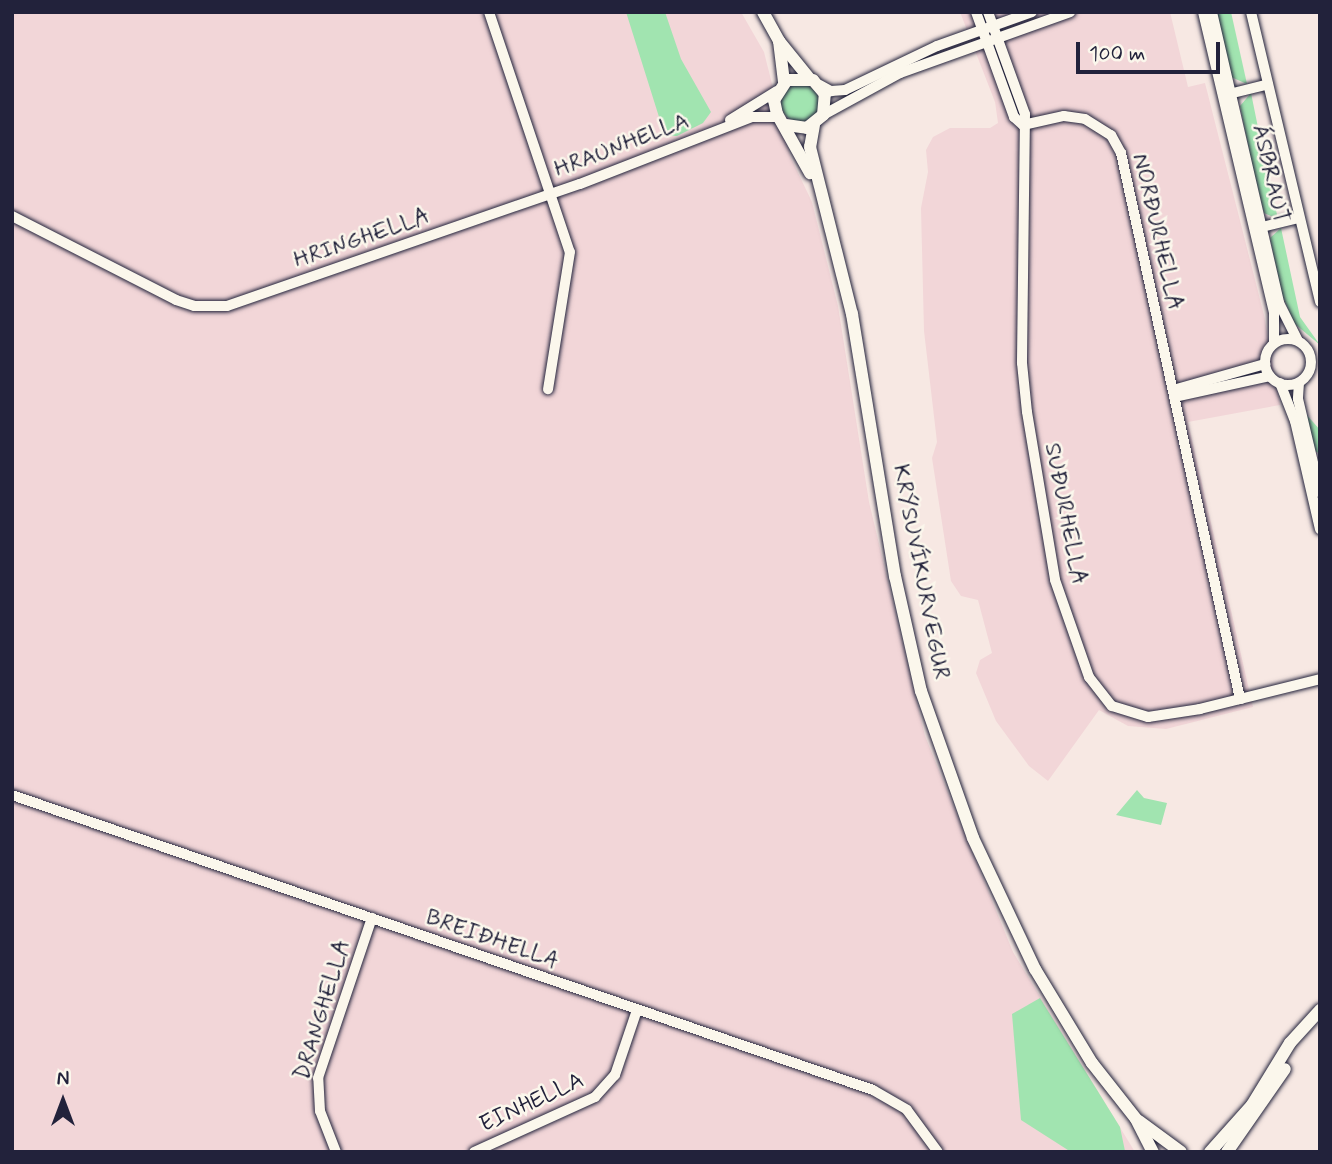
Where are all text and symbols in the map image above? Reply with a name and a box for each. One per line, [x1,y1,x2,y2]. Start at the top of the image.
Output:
scale bar [1080,28,1224,72]
text: 100 m [1089,40,1145,68]
street label: HRAUNHELLA [551,108,693,184]
street label: ÁSBRAUT [1245,122,1295,226]
street label: NORÐURHELLA [1126,151,1188,313]
street label: HRINGHELLA [290,203,434,275]
street label: SUÐURHELLA [1038,441,1092,587]
street label: KRÝSUVÍKURVEGUR [886,462,954,682]
street label: BREIÐHELLA [422,904,562,976]
street label: DRANGHELLA [288,936,358,1084]
north arrow [28,1066,98,1136]
text: N [57,1067,69,1092]
street label: EINHELLA [476,1067,588,1139]

